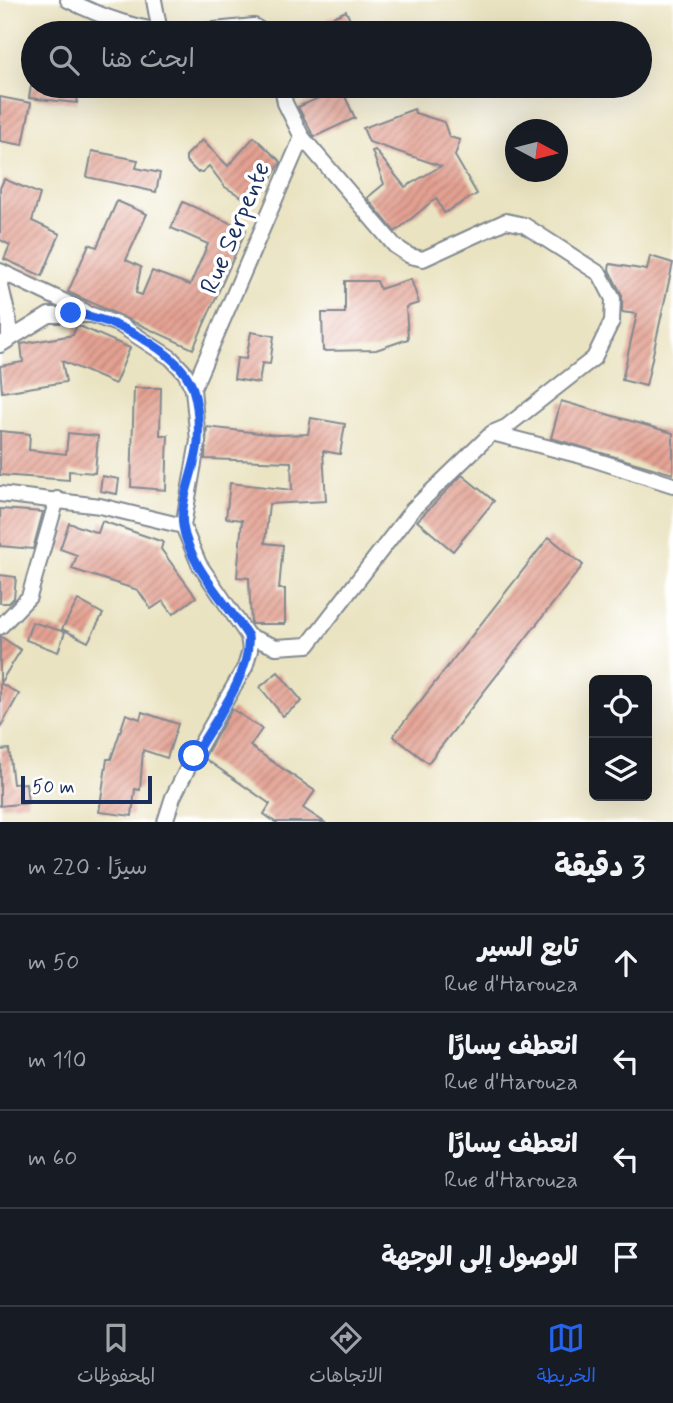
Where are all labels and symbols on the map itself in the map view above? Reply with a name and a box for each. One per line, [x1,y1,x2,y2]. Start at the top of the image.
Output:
north arrow [505,119,568,182]
street label: Rue Serpente [193,157,279,299]
route end [55,297,86,328]
route start [178,740,209,771]
scale bar [21,773,152,805]

